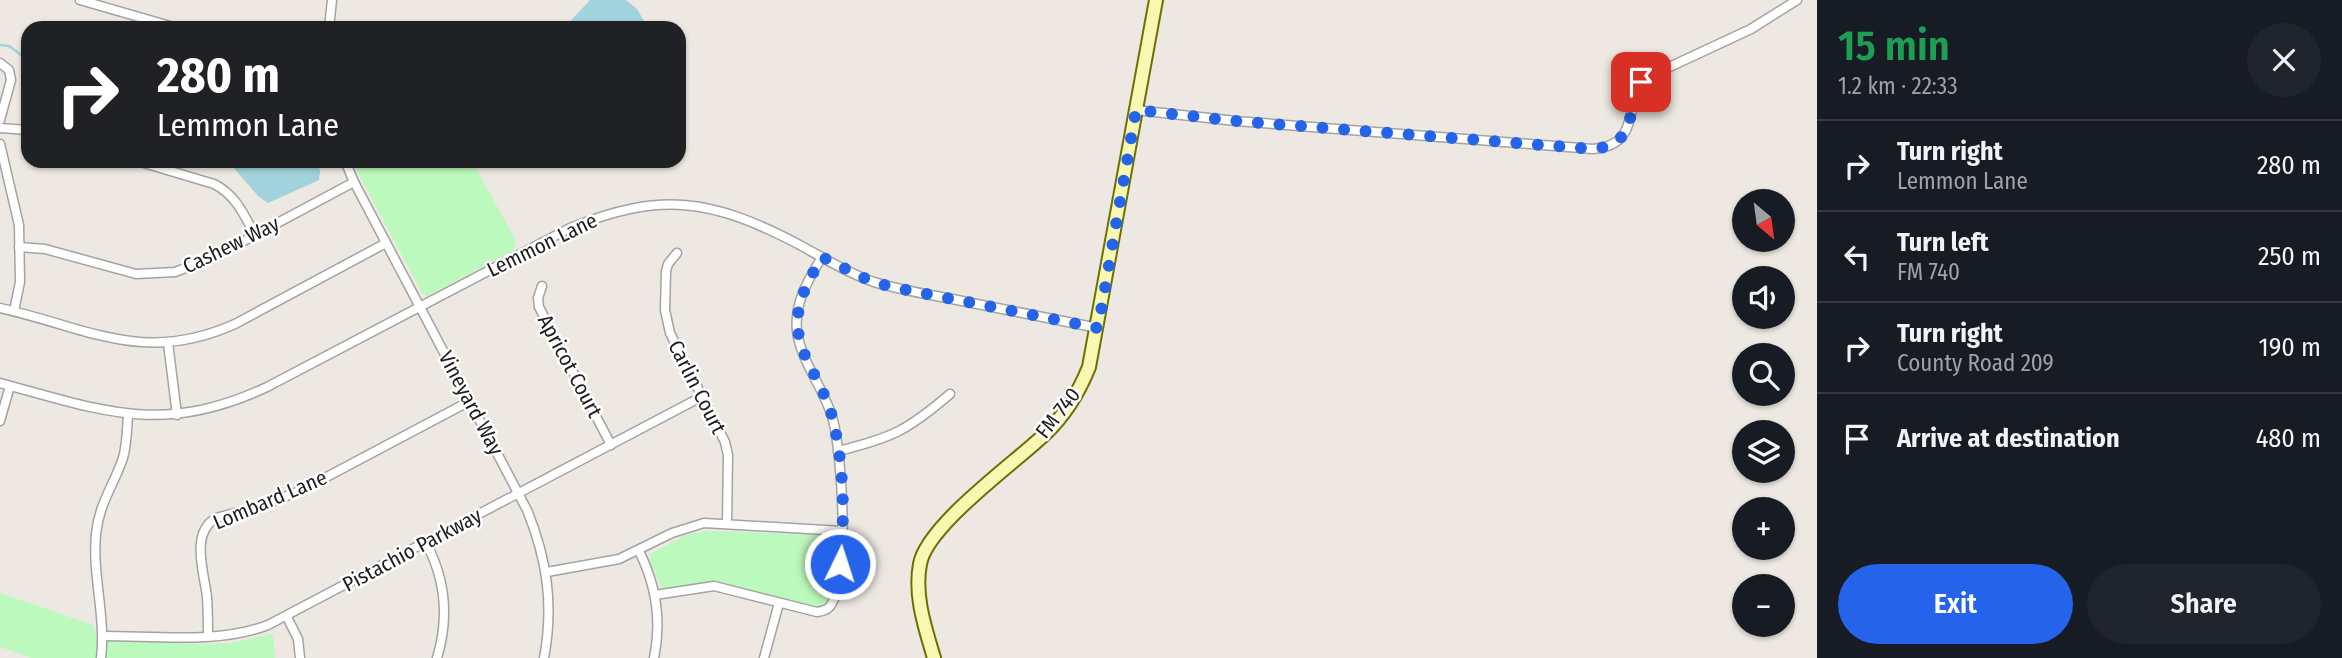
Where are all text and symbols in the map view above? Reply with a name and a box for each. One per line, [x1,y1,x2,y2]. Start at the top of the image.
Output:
text: 15 min [1838,21,1950,71]
button: close [2247,23,2321,97]
text: 280 m [157,46,280,105]
icon: right [42,49,133,140]
pin [1611,52,1671,112]
icon: arrive [1622,63,1660,101]
text: 1.2 km · 22:33 [1838,72,1958,100]
text: Lemmon Lane [157,106,339,144]
text: Turn right [1897,136,2003,167]
icon: right [1838,147,1876,185]
text: 280 m [2257,150,2321,181]
text: Lemmon Lane [1897,167,2028,195]
north arrow [1732,189,1796,252]
map controls [1732,189,1795,637]
street label: Lemmon Lane [483,207,601,283]
street label: Cashew Way [179,210,284,280]
text: Turn left [1897,227,1989,258]
icon: left [1838,238,1876,276]
text: 250 m [2258,241,2321,272]
text: FM 740 [1897,258,1960,286]
button: sound [1732,266,1795,329]
street label: Apricot Court [532,310,608,422]
text: Turn right [1897,318,2003,349]
icon: right [1838,329,1876,367]
text: 190 m [2259,332,2321,363]
street label: Carlin Court [662,336,732,438]
button: search [1732,343,1795,406]
street label: Vineyard Way [433,347,510,460]
text: County Road 209 [1897,349,2054,377]
street label: FM 740 [1030,382,1086,444]
button: layers [1732,420,1795,483]
icon: arrive [1838,420,1876,458]
text: Arrive at destination [1897,423,2120,454]
text: 480 m [2256,423,2321,454]
street label: Lombard Lane [209,464,331,536]
button: + [1732,497,1795,560]
street label: Pistachio Parkway [338,502,487,598]
position arrow [803,527,877,601]
button: Exit [1838,564,2073,644]
button: Share [2087,564,2321,644]
button: − [1732,574,1795,637]

